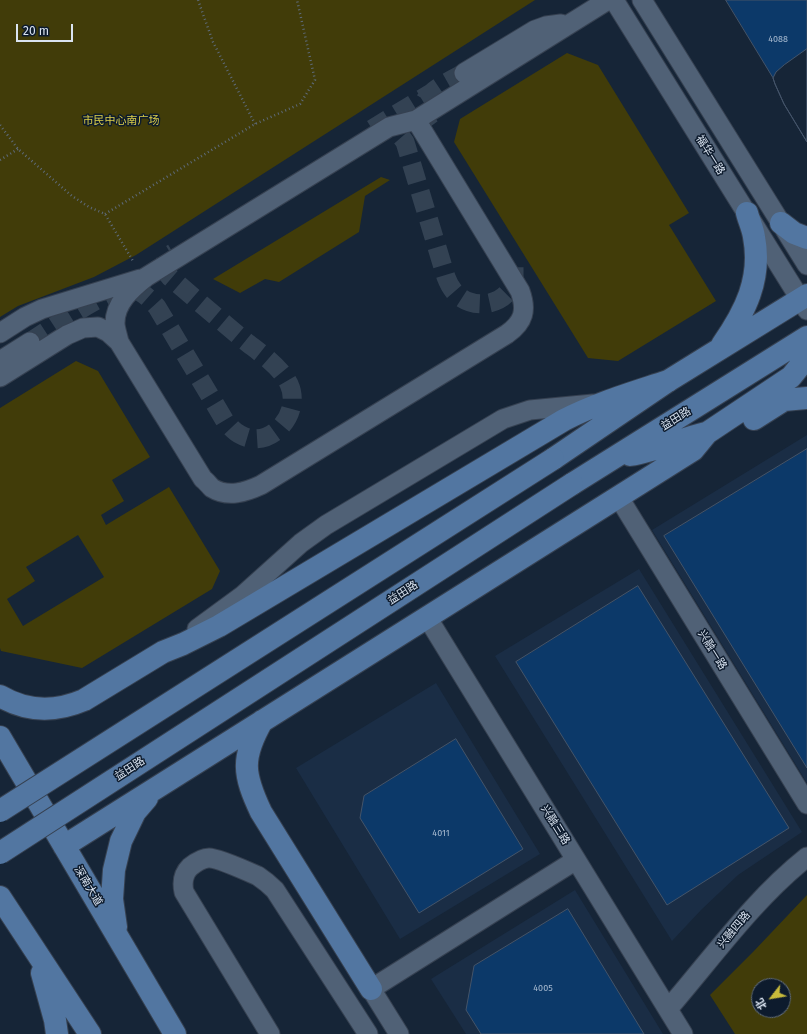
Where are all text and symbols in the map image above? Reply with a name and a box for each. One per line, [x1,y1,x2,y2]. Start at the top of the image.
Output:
scale bar [18,16,75,42]
text: 20 m [23,24,49,38]
house number: 4088 [768,34,788,44]
park label: 市民中心南广场 [83,114,159,128]
street label: 福华一路 [693,133,727,177]
street label: 益田路 [659,405,693,433]
street label: 益田路 [386,578,420,608]
street label: 兴融一路 [695,628,729,672]
street label: 益田路 [113,754,147,784]
street label: 兴融三路 [538,803,572,847]
house number: 4011 [432,828,450,838]
street label: 深南大道 [71,864,105,908]
street label: 兴融四路 [715,909,753,951]
north arrow [751,978,791,1018]
house number: 4005 [533,983,553,993]
text: 北 [753,996,770,1012]

